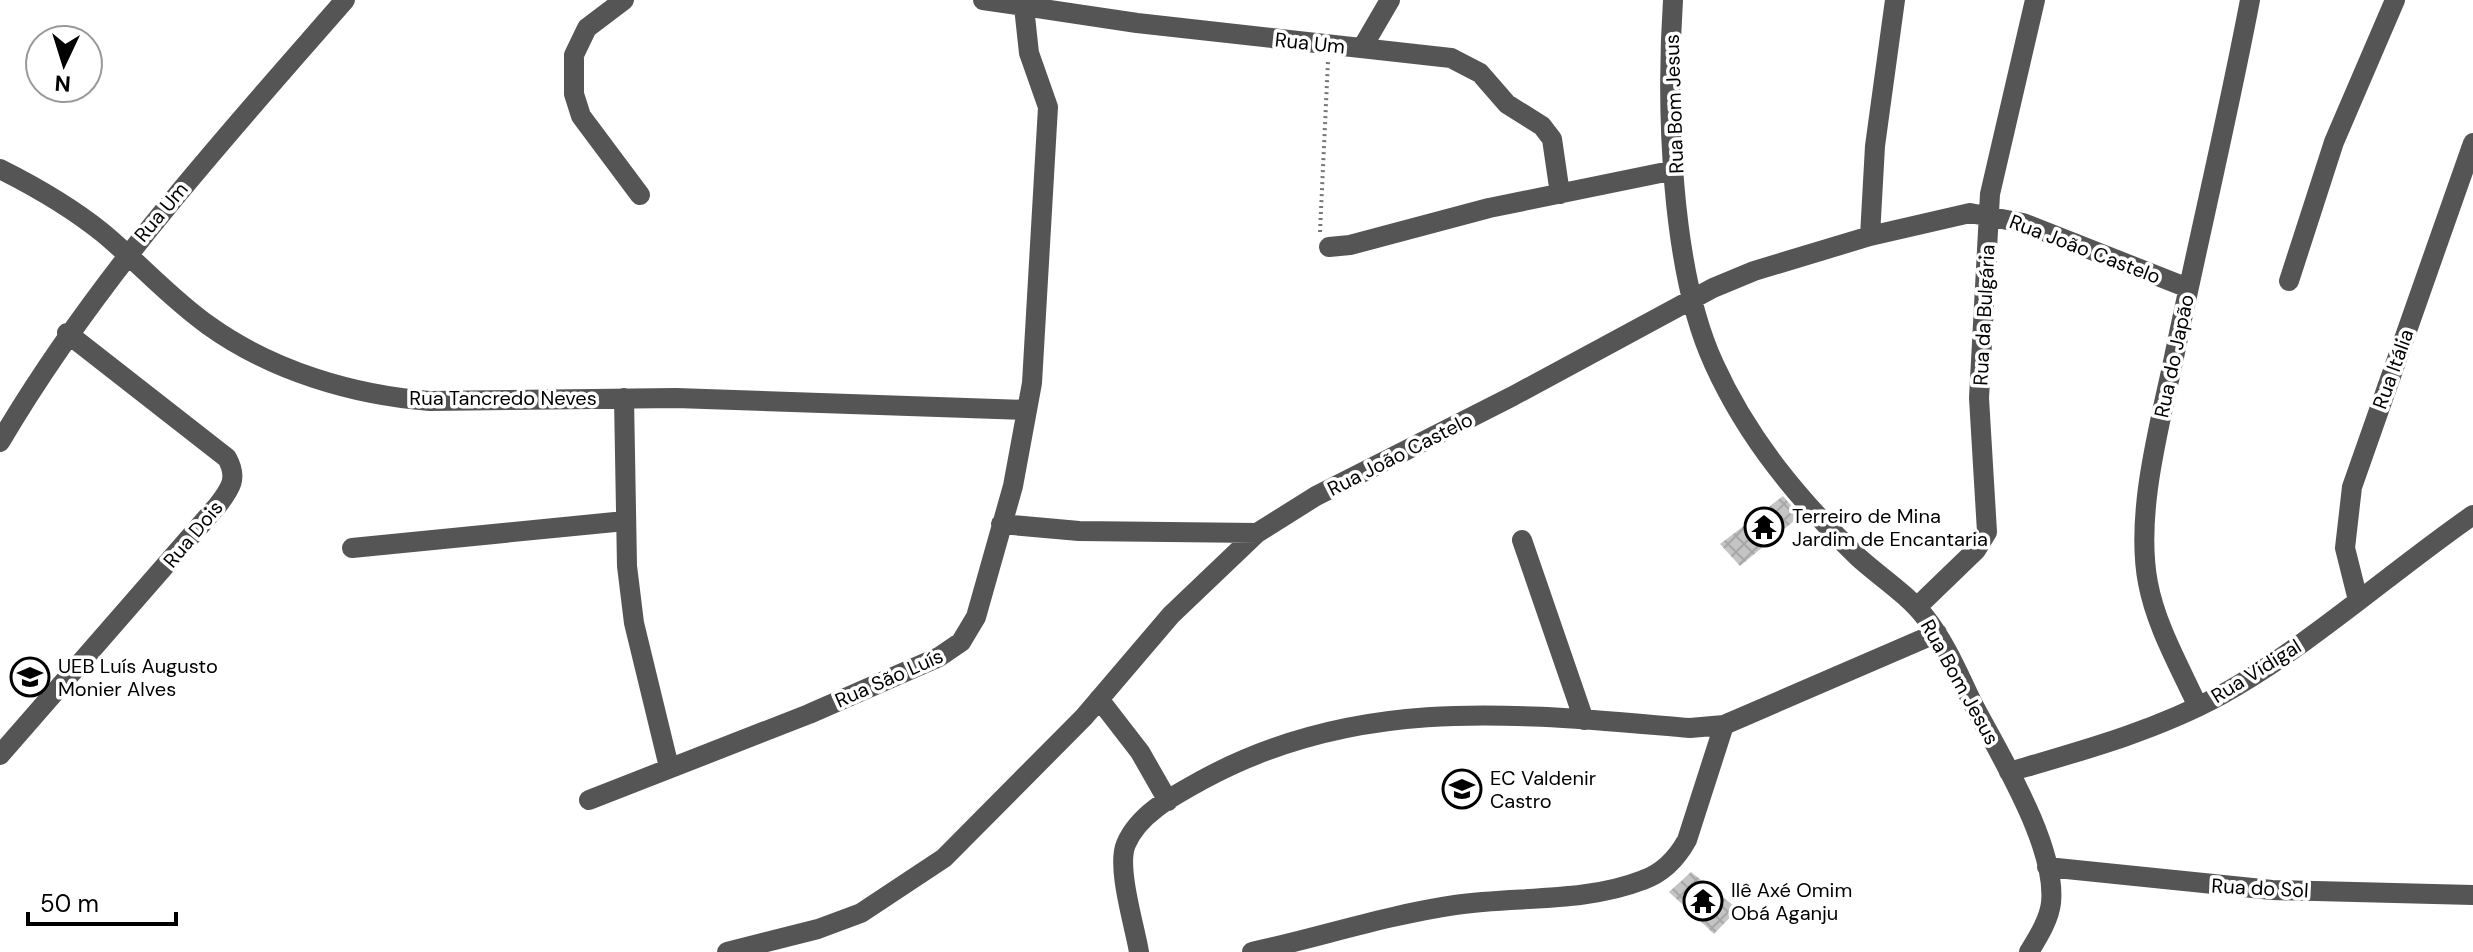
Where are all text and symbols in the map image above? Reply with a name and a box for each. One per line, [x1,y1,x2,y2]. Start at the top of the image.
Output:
north arrow [24,24,104,104]
street label: Rua Um [1274,26,1346,60]
street label: Rua Bom Jesus [1659,34,1689,174]
text: N [54,68,72,98]
street label: Rua Um [128,177,194,247]
street label: Rua João Castelo [2006,208,2164,290]
street label: Rua da Bulgária [1967,244,2001,386]
street label: Rua do Japão [2148,292,2200,420]
street label: Rua Itália [2367,326,2419,412]
street label: Rua Tancredo Neves [409,385,597,411]
street label: Rua João Castelo [1323,406,1477,502]
street label: Rua Dois [157,495,229,573]
place label: Terreiro de Mina Jardim de Encantaria [1792,503,1988,552]
temple icon: Terreiro de Mina Jardim de Encantaria [1743,506,1785,548]
street label: Rua Bom Jesus [1915,615,2005,749]
street label: Rua Vidigal [2206,633,2306,709]
street label: Rua São Luís [831,643,947,713]
place label: UEB Luís Augusto Monier Alves [58,653,218,702]
school or university icon: UEB Luís Augusto Monier Alves [9,656,51,698]
place label: EC Valdenir Castro [1490,765,1596,814]
school or university icon: EC Valdenir Castro [1441,768,1483,810]
street label: Rua do Sol [2211,872,2309,904]
scale bar [28,876,176,926]
place label: Ilê Axé Omim Obá Aganju [1731,877,1852,926]
temple icon: Ilê Axé Omim Obá Aganju [1682,880,1724,922]
text: 50 m [40,888,99,919]

